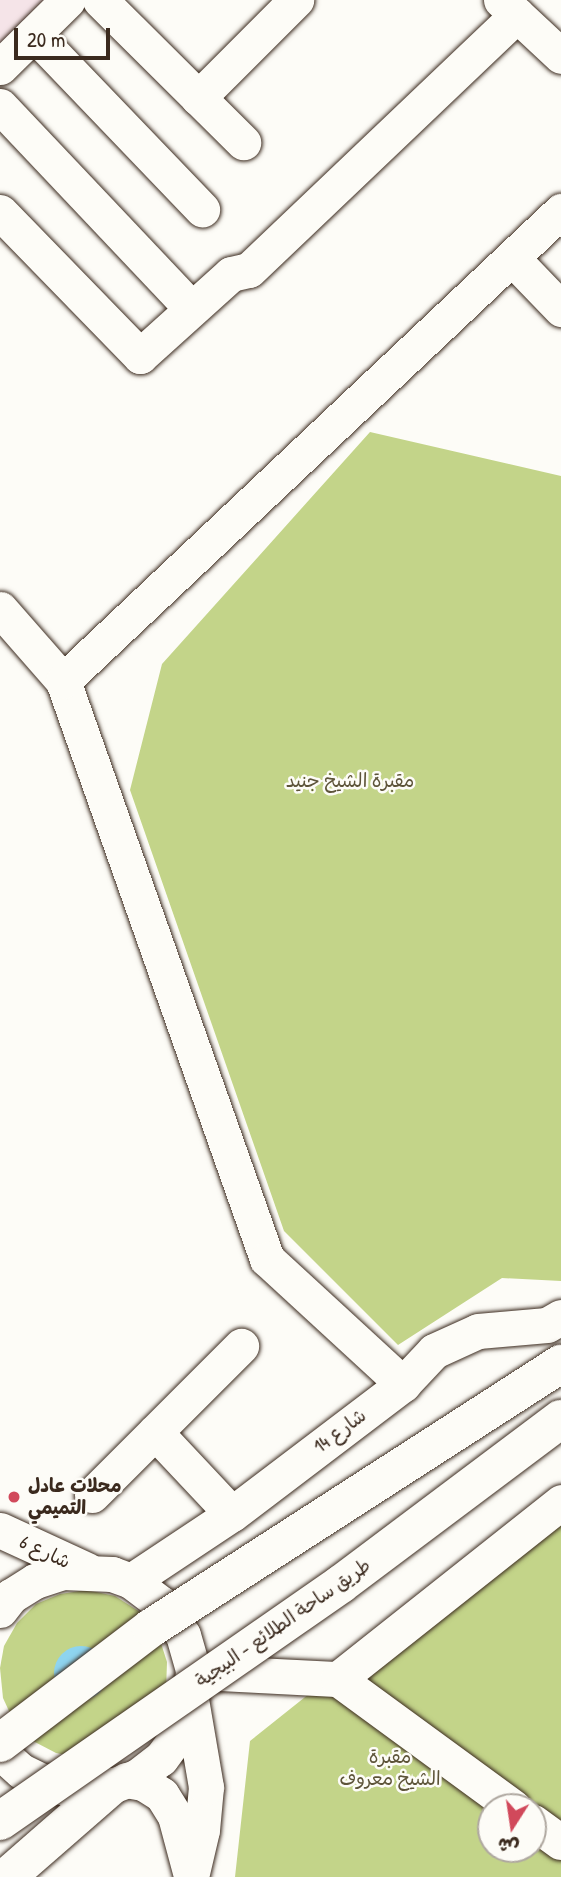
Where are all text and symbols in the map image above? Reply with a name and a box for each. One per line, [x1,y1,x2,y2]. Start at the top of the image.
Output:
scale bar [18,14,114,58]
text: 20 m [27,25,65,54]
park label: مقبرة الشيخ جنيد [286,770,414,792]
street label: شارع 14 [309,1404,371,1458]
place label: محلات عادل التميمي [28,1475,121,1519]
marker: محلات عادل التميمي [6,1489,22,1505]
street label: شارع 6 [16,1530,74,1574]
street label: طريق ساحة الطلائع - البيجية [191,1554,375,1692]
park label: مقبرة الشيخ معروف [339,1746,441,1790]
north arrow [477,1793,547,1863]
text: ش [495,1832,521,1861]

